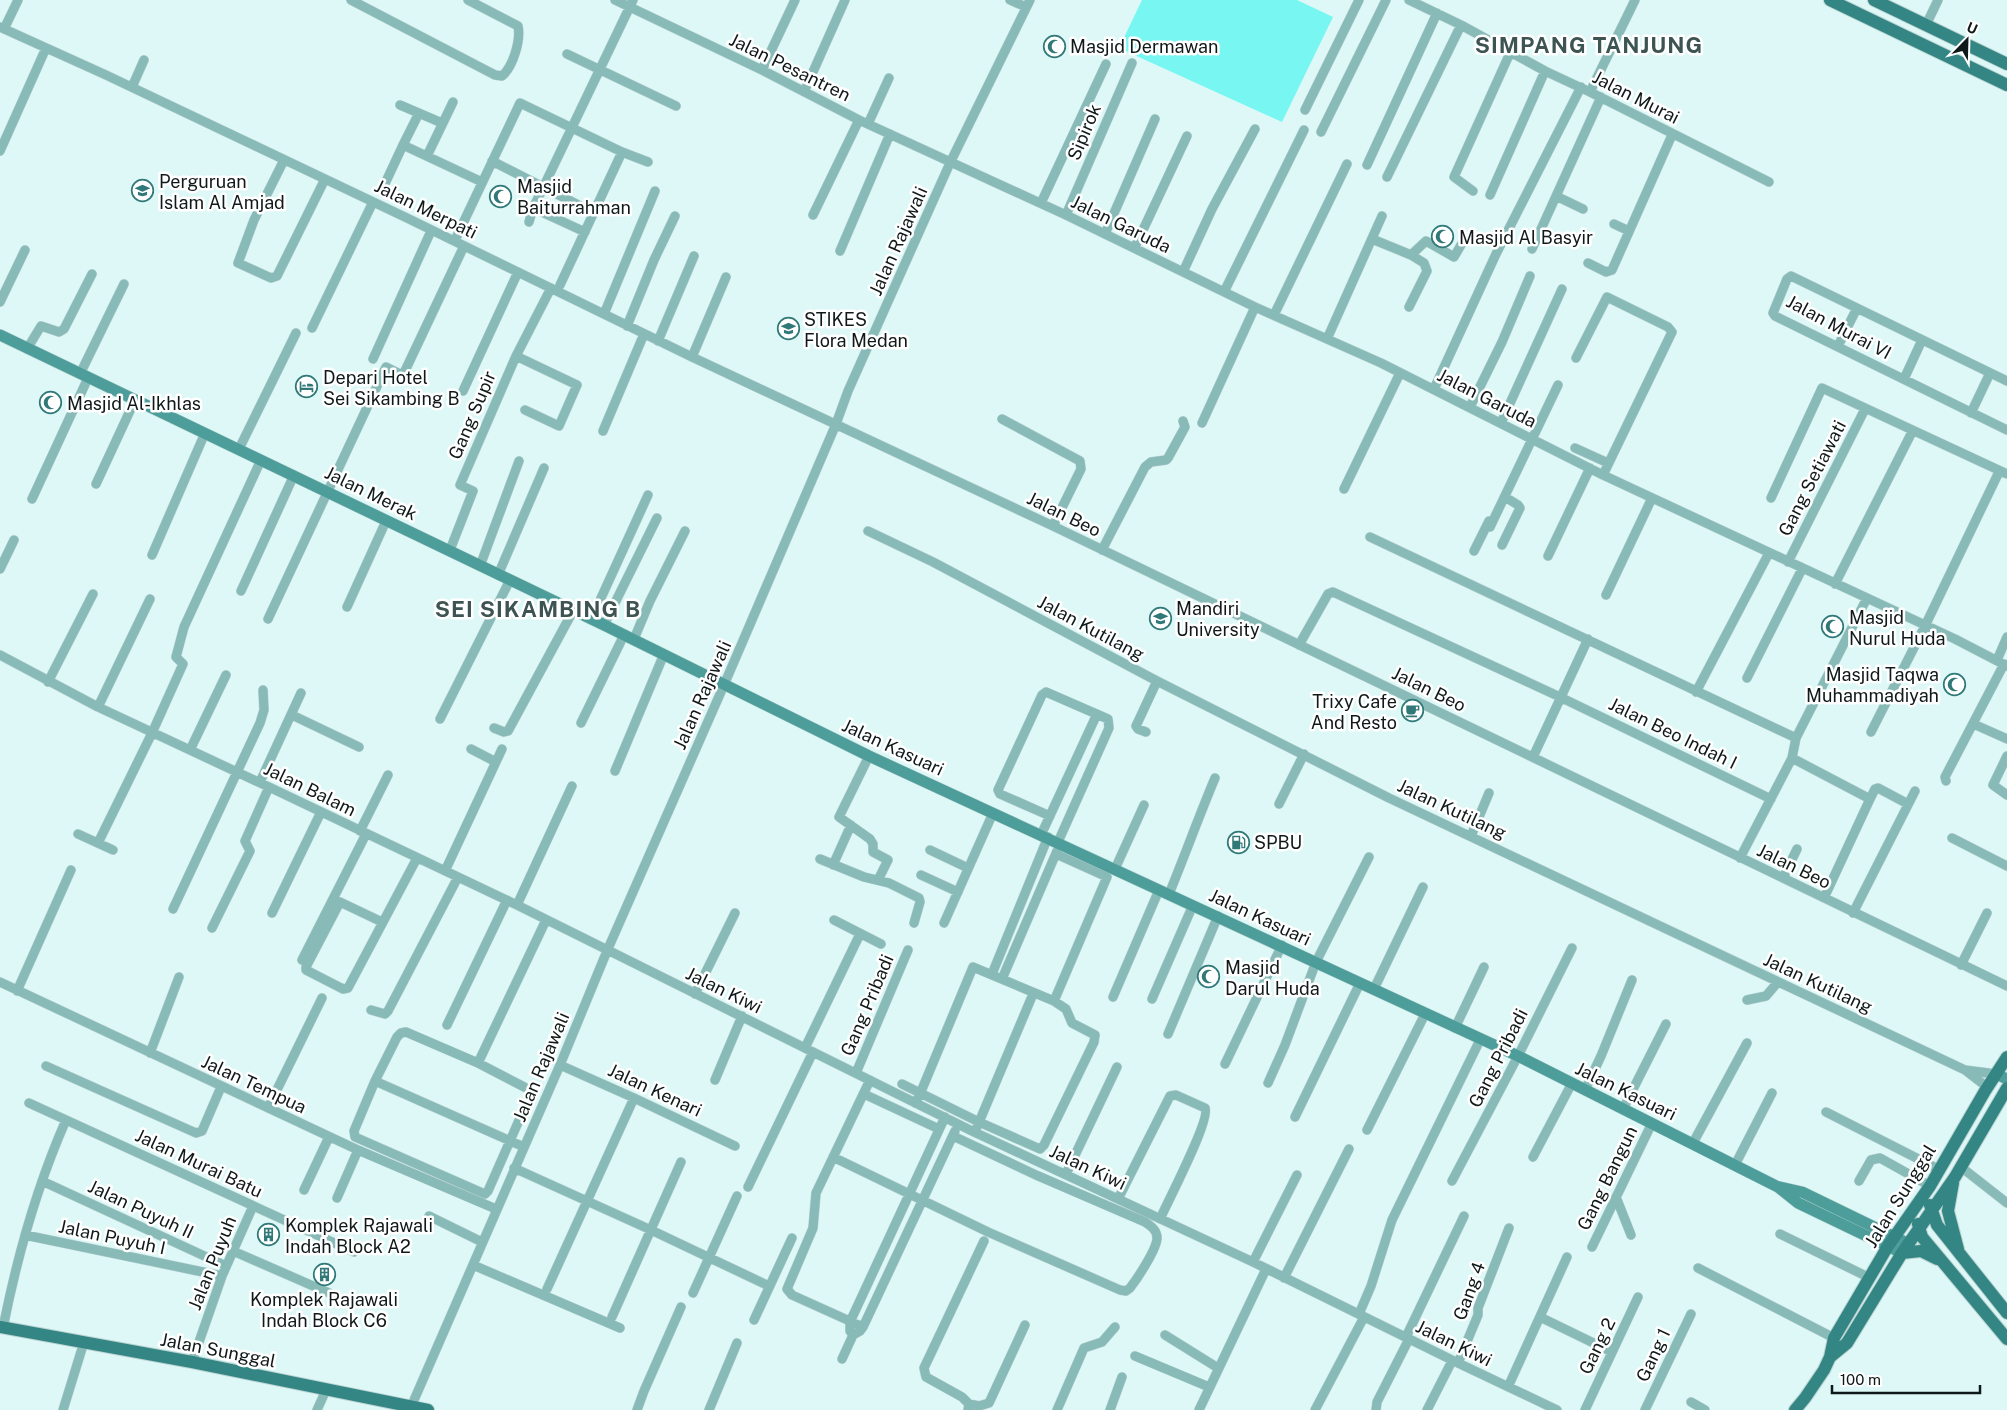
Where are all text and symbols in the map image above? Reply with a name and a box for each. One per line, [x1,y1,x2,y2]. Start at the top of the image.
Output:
north arrow [1942,15,1992,65]
text: U [1964,19,1980,37]
street label: Jalan Pesantren [726,29,854,105]
district label: SIMPANG TANJUNG [1475,32,1703,58]
mosque icon: Masjid Dermawan [1042,34,1066,58]
place label: Masjid Dermawan [1070,36,1218,57]
street label: Jalan Murai [1589,66,1683,128]
street label: Sipirok [1063,101,1105,163]
place label: Perguruan Islam Al Amjad [159,171,285,213]
street label: Jalan Merpati [371,175,481,243]
place label: Masjid Baiturrahman [517,176,631,218]
school or university icon: Perguruan Islam Al Amjad [131,179,155,203]
street label: Jalan Rajawali [865,183,931,299]
mosque icon: Masjid Baiturrahman [489,184,513,208]
street label: Jalan Garuda [1068,191,1174,257]
mosque icon: Masjid Al Basyir [1431,225,1455,249]
place label: Masjid Al Basyir [1459,227,1593,248]
street label: Jalan Murai VI [1783,291,1895,363]
place label: STIKES Flora Medan [804,309,908,351]
school or university icon: STIKES Flora Medan [776,317,800,341]
street label: Jalan Garuda [1434,364,1540,432]
place label: Depari Hotel Sei Sikambing B [323,367,459,409]
street label: Gang Supir [444,368,500,462]
hotel icon: Depari Hotel Sei Sikambing B [295,375,319,399]
mosque icon: Masjid Al-Ikhlas [39,391,63,415]
place label: Masjid Al-Ikhlas [67,393,201,414]
street label: Gang Setiawati [1774,417,1850,539]
street label: Jalan Merak [322,462,420,524]
street label: Jalan Beo [1024,487,1104,541]
street label: Jalan Kutilang [1034,591,1148,665]
district label: SEI SIKAMBING B [435,596,641,622]
place label: Mandiri University [1176,598,1260,640]
school or university icon: Mandiri University [1148,606,1172,630]
place label: Masjid Nurul Huda [1849,607,1946,649]
mosque icon: Masjid Nurul Huda [1821,615,1845,639]
street label: Jalan Rajawali [669,637,735,753]
street label: Jalan Beo [1389,662,1469,716]
place label: Masjid Taqwa Muhammadiyah [1806,664,1939,706]
mosque icon: Masjid Taqwa Muhammadiyah [1943,672,1967,696]
place label: Trixy Cafe And Resto [1311,691,1397,733]
street label: Jalan Beo Indah I [1606,693,1740,773]
cafe icon: Trixy Cafe And Resto [1401,699,1425,723]
street label: Jalan Kasuari [839,714,947,780]
street label: Jalan Balam [260,758,360,820]
street label: Jalan Kutilang [1394,775,1510,843]
fuel station icon: SPBU [1226,830,1250,854]
place label: SPBU [1254,832,1302,853]
street label: Jalan Beo [1754,839,1834,893]
street label: Jalan Kasuari [1206,884,1314,950]
street label: Jalan Kutilang [1760,949,1876,1017]
street label: Gang Pribadi [836,951,898,1059]
place label: Masjid Darul Huda [1225,957,1320,999]
street label: Jalan Kiwi [682,963,766,1017]
mosque icon: Masjid Darul Huda [1197,965,1221,989]
street label: Gang Pribadi [1464,1005,1532,1111]
street label: Jalan Rajawali [508,1009,574,1125]
street label: Jalan Tempua [198,1051,310,1117]
street label: Jalan Kasuari [1572,1057,1680,1125]
street label: Jalan Kenari [605,1059,705,1121]
street label: Gang Bangun [1573,1122,1641,1234]
street label: Jalan Murai Batu [132,1124,266,1202]
street label: Jalan Kiwi [1046,1140,1130,1194]
street label: Jalan Sunggal [1860,1141,1940,1251]
street label: Jalan Puyuh II [85,1175,197,1243]
street label: Jalan Puyuh [184,1213,240,1313]
street label: Jalan Puyuh I [56,1215,168,1259]
place label: Komplek Rajawali Indah Block A2 [285,1215,433,1257]
building icon: Komplek Rajawali Indah Block A2 [257,1223,281,1247]
street label: Gang 4 [1449,1259,1489,1323]
building icon: Komplek Rajawali Indah Block C6 [312,1262,336,1286]
place label: Komplek Rajawali Indah Block C6 [250,1289,398,1331]
street label: Gang 2 [1574,1315,1620,1377]
street label: Jalan Kiwi [1412,1316,1496,1370]
street label: Gang 1 [1632,1325,1674,1385]
street label: Jalan Sunggal [158,1328,278,1372]
scale bar [1832,1362,1980,1394]
text: 100 m [1840,1371,1881,1388]

